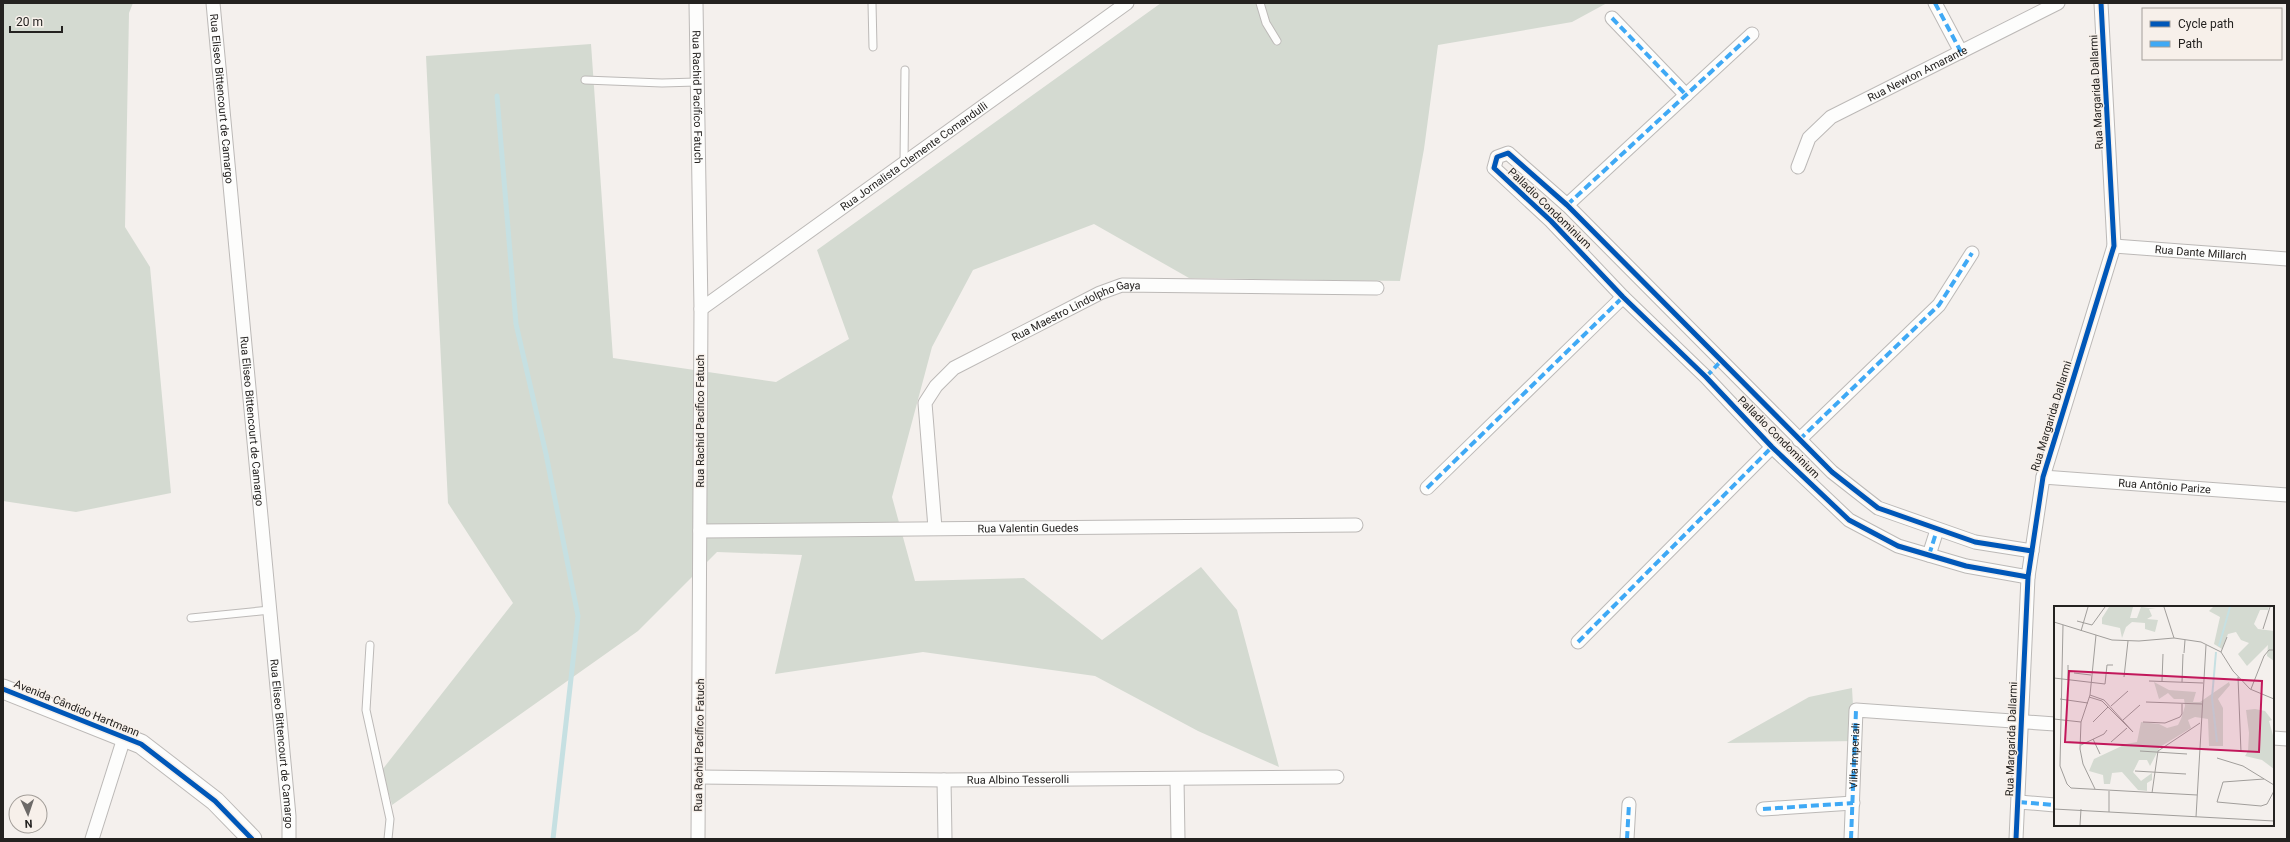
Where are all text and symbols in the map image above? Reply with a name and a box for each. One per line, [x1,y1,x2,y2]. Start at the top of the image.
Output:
scale bar [10,8,62,34]
legend [2142,8,2282,60]
street label: Rua Eliseo Bittencourt de Camargo [207,13,236,184]
text: 20 m [16,15,43,29]
text: Cycle path [2178,17,2234,31]
street label: Rua Rachid Pacífico Fatuch [689,30,705,164]
street label: Rua Margarida Dallarmi [2087,34,2106,150]
text: Path [2178,37,2203,51]
street label: Rua Newton Amarante [1865,44,1970,105]
street label: Rua Jornalista Clemente Comandulli [838,99,990,214]
street label: Palladio Condominium [1505,165,1594,252]
street label: Rua Dante Millarch [2154,243,2247,263]
street label: Rua Maestro Lindolpho Gaya [1010,279,1141,344]
street label: Rua Eliseo Bittencourt de Camargo [237,336,266,507]
street label: Rua Rachid Pacífico Fatuch [694,354,707,488]
street label: Rua Margarida Dallarmi [2028,359,2074,473]
street label: Palladio Condominium [1735,394,1822,481]
street label: Rua Antônio Parize [2118,477,2212,496]
street label: Rua Valentin Guedes [977,522,1079,535]
inset map [2054,606,2274,826]
street label: Rua Eliseo Bittencourt de Camargo [267,658,295,829]
street label: Avenida Cândido Hartmann [12,677,141,740]
street label: Rua Rachid Pacífico Fatuch [692,678,707,812]
street label: Rua Margarida Dallarmi [2003,681,2020,797]
street label: Villa Imperiali [1847,723,1862,789]
street label: Rua Albino Tesserolli [967,773,1069,787]
north arrow [8,794,48,834]
text: N [24,817,33,830]

